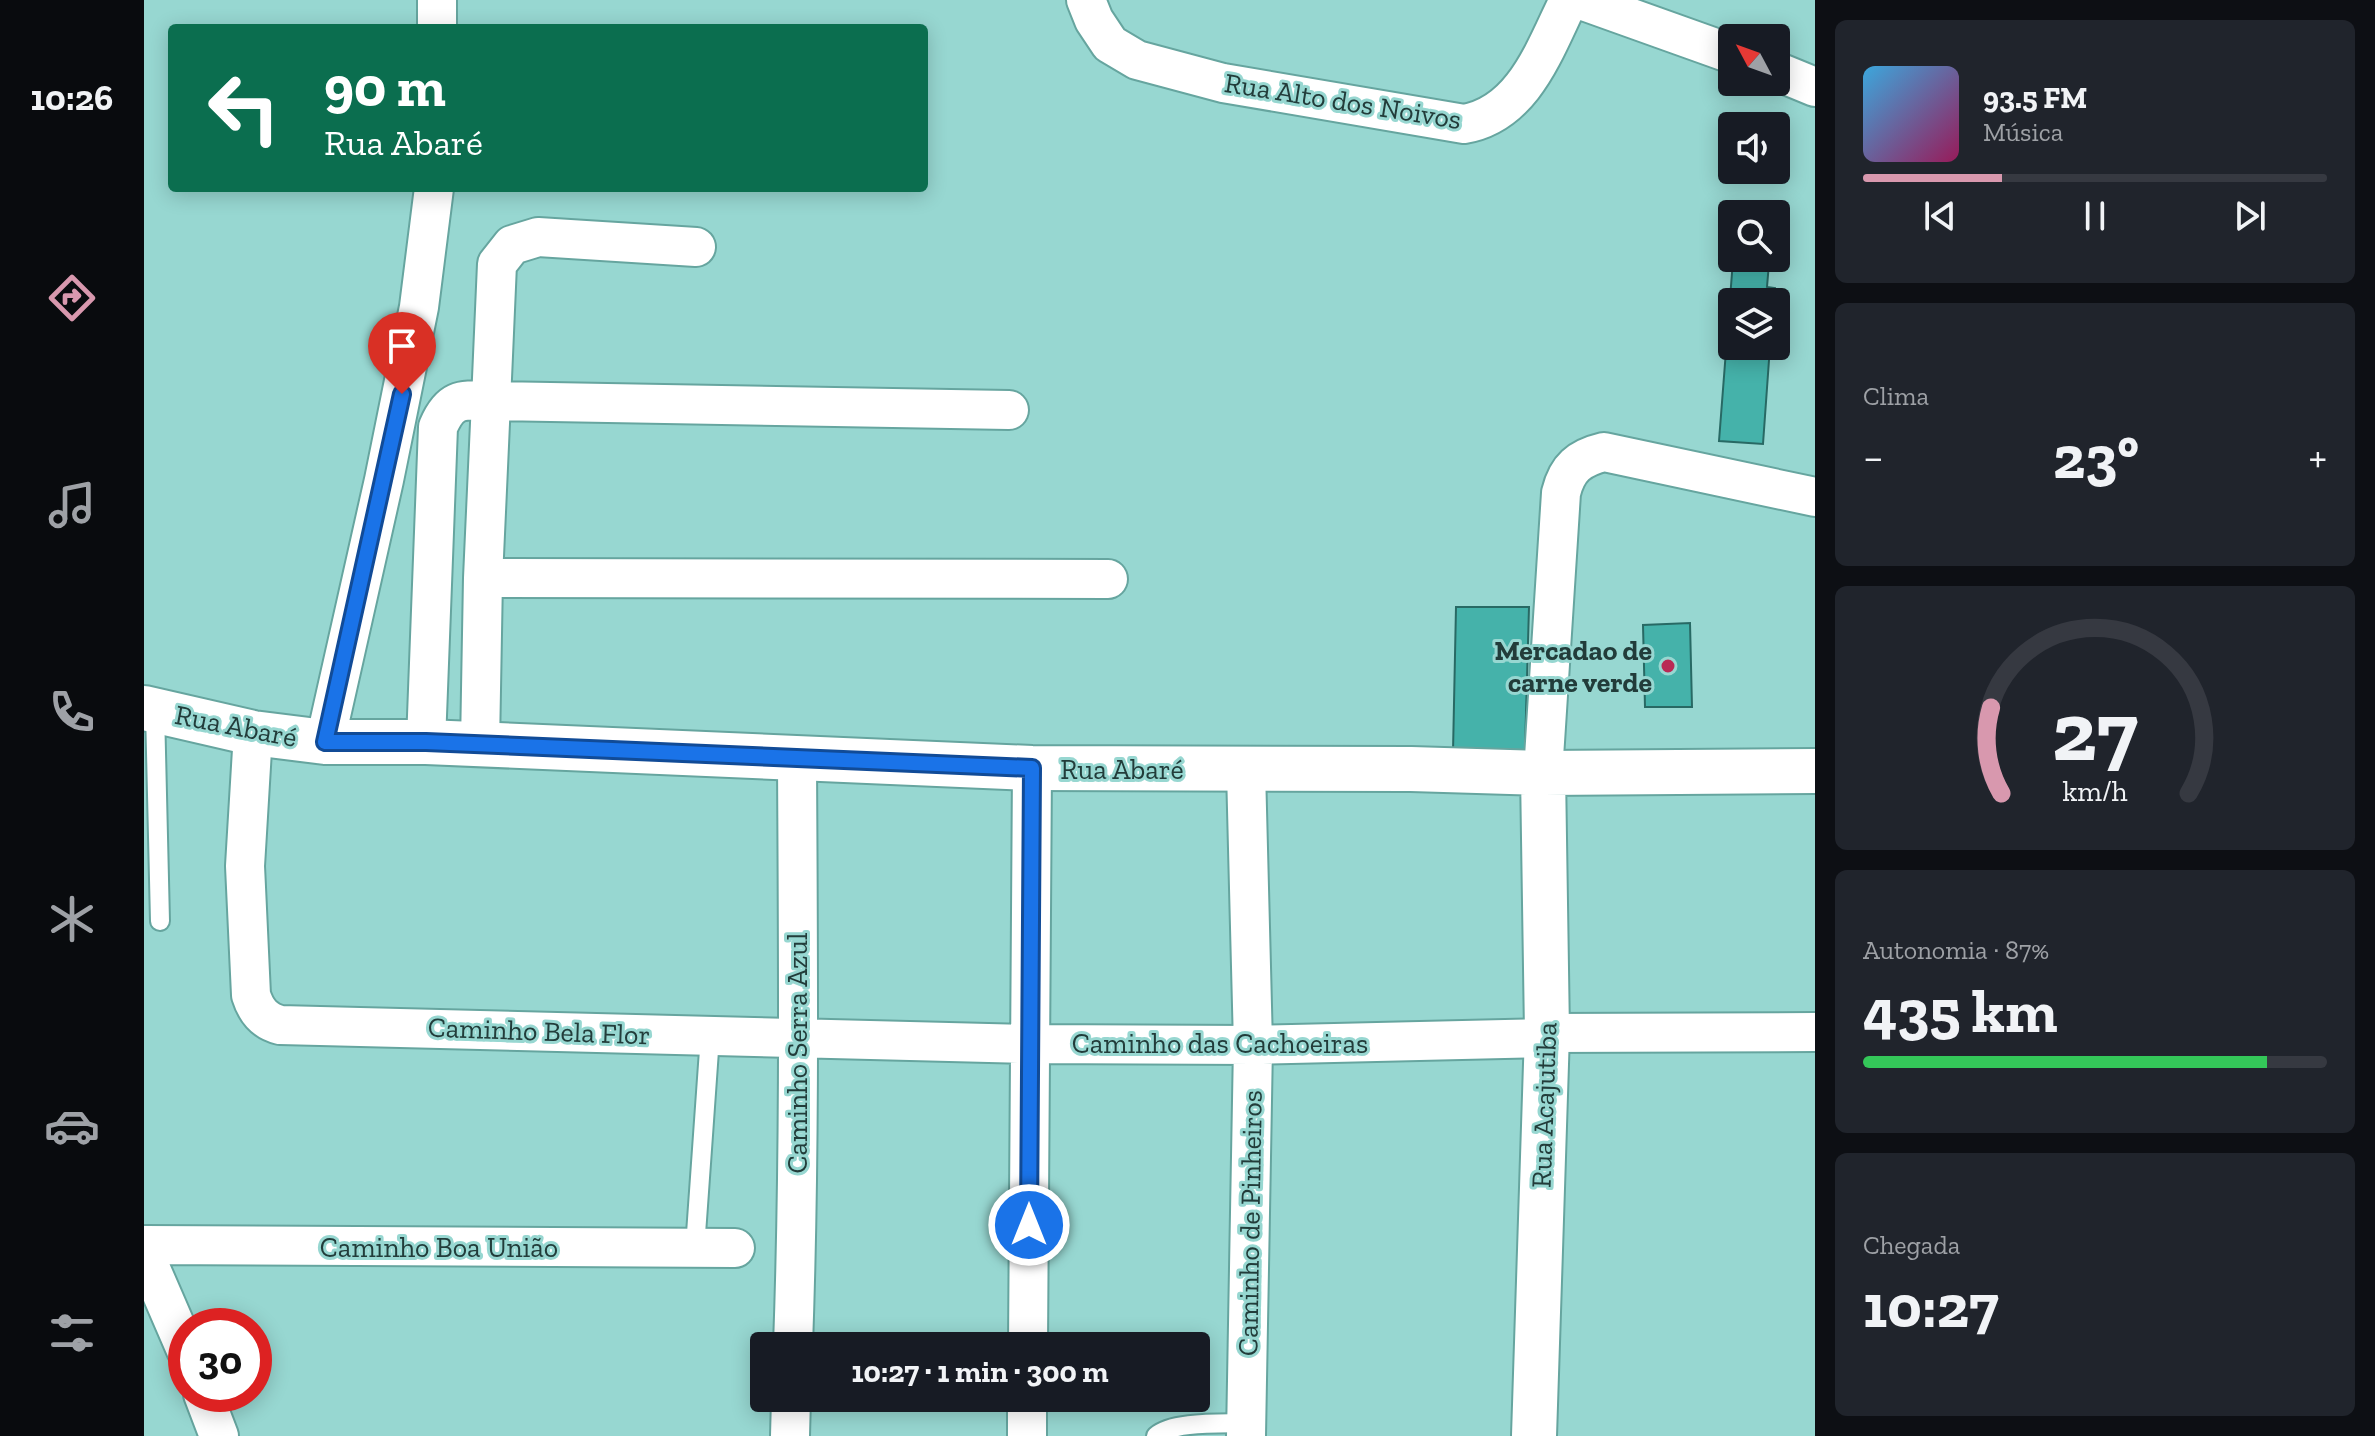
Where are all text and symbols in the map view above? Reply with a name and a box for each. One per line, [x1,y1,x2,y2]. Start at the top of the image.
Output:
north arrow [1718,24,1790,96]
map controls [1718,24,1790,360]
text: 90 m [324,53,446,120]
icon: left [192,56,296,160]
street label: Rua Alto dos Noivos [1222,66,1464,136]
text: 10:26 [31,76,113,119]
text: 93.5 FM [1983,80,2087,116]
button: sound [1718,112,1790,184]
text: Música [1983,116,2063,148]
text: Rua Abaré [324,121,483,164]
icon: previous [1918,194,1962,238]
icon: pause [2073,194,2117,238]
icon: next [2228,194,2272,238]
button: search [1718,200,1790,272]
icon: directions [44,270,100,326]
button: layers [1718,288,1790,360]
pin [368,312,436,394]
icon: arrive [380,324,424,368]
text: Clima [1863,380,1929,412]
text: 23° [2053,421,2139,493]
text: − [1863,430,1884,483]
text: + [2308,430,2327,483]
icon: music [44,477,100,533]
place label: Mercadao de carne verde [1495,634,1652,699]
marker: Mercadao de carne verde [1659,657,1677,675]
text: 27 [2052,681,2138,781]
icon: phone [44,684,100,740]
street label: Rua Abaré [172,698,300,754]
street label: Rua Abaré [1060,753,1184,786]
text: km/h [2062,774,2128,808]
icon: climate [44,891,100,947]
street label: Caminho Serra Azul [781,933,814,1174]
text: Autonomia · 87% [1863,934,2049,966]
text: 435 km [1863,975,2057,1047]
street label: Caminho Bela Flor [427,1011,651,1051]
street label: Rua Acajutiba [1525,1021,1563,1188]
street label: Caminho das Cachoeiras [1072,1027,1368,1060]
street label: Caminho de Pinheiros [1231,1090,1269,1356]
icon: car [44,1098,100,1154]
position arrow [987,1183,1071,1267]
text: Chegada [1863,1229,1960,1261]
street label: Caminho Boa União [320,1231,558,1264]
text: 10:27 [1863,1270,1999,1342]
icon: filters [44,1305,100,1361]
speed limit sign: 30 [168,1308,272,1412]
text: 10:27 · 1 min · 300 m [851,1354,1109,1390]

